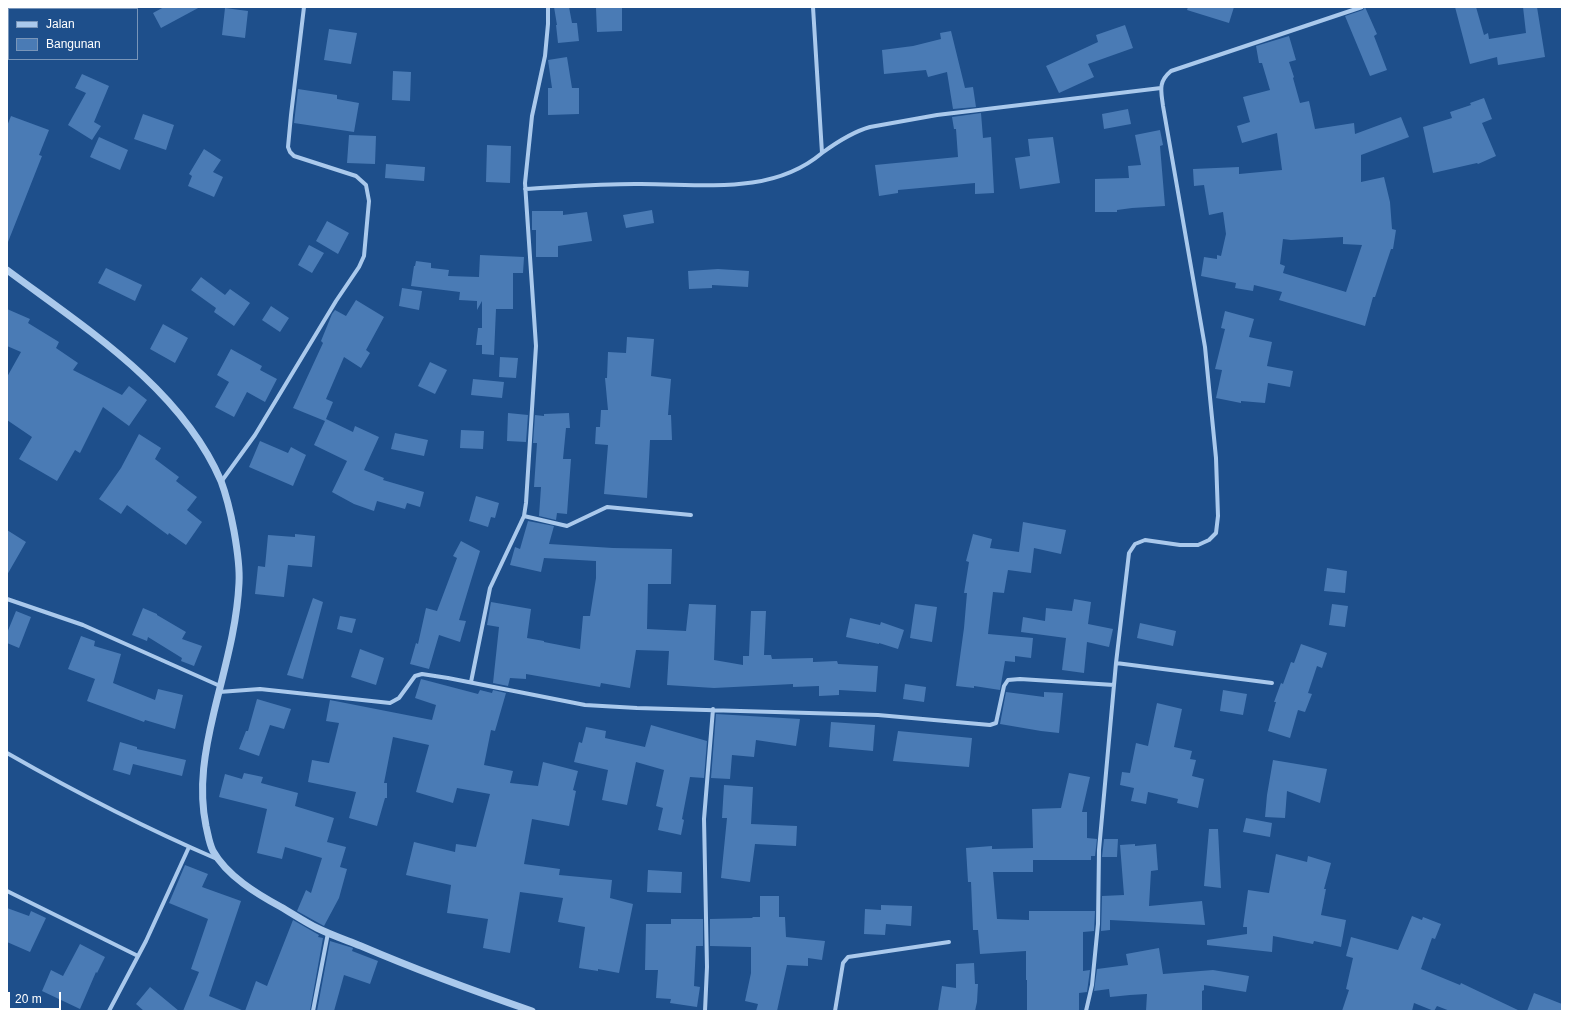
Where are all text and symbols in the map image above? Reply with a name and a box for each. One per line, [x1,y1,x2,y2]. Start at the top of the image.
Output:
legend [8,8,138,60]
text: Jalan [46,17,75,31]
text: Bangunan [46,37,101,51]
scale bar [10,984,63,1010]
text: 20 m [15,992,42,1006]

